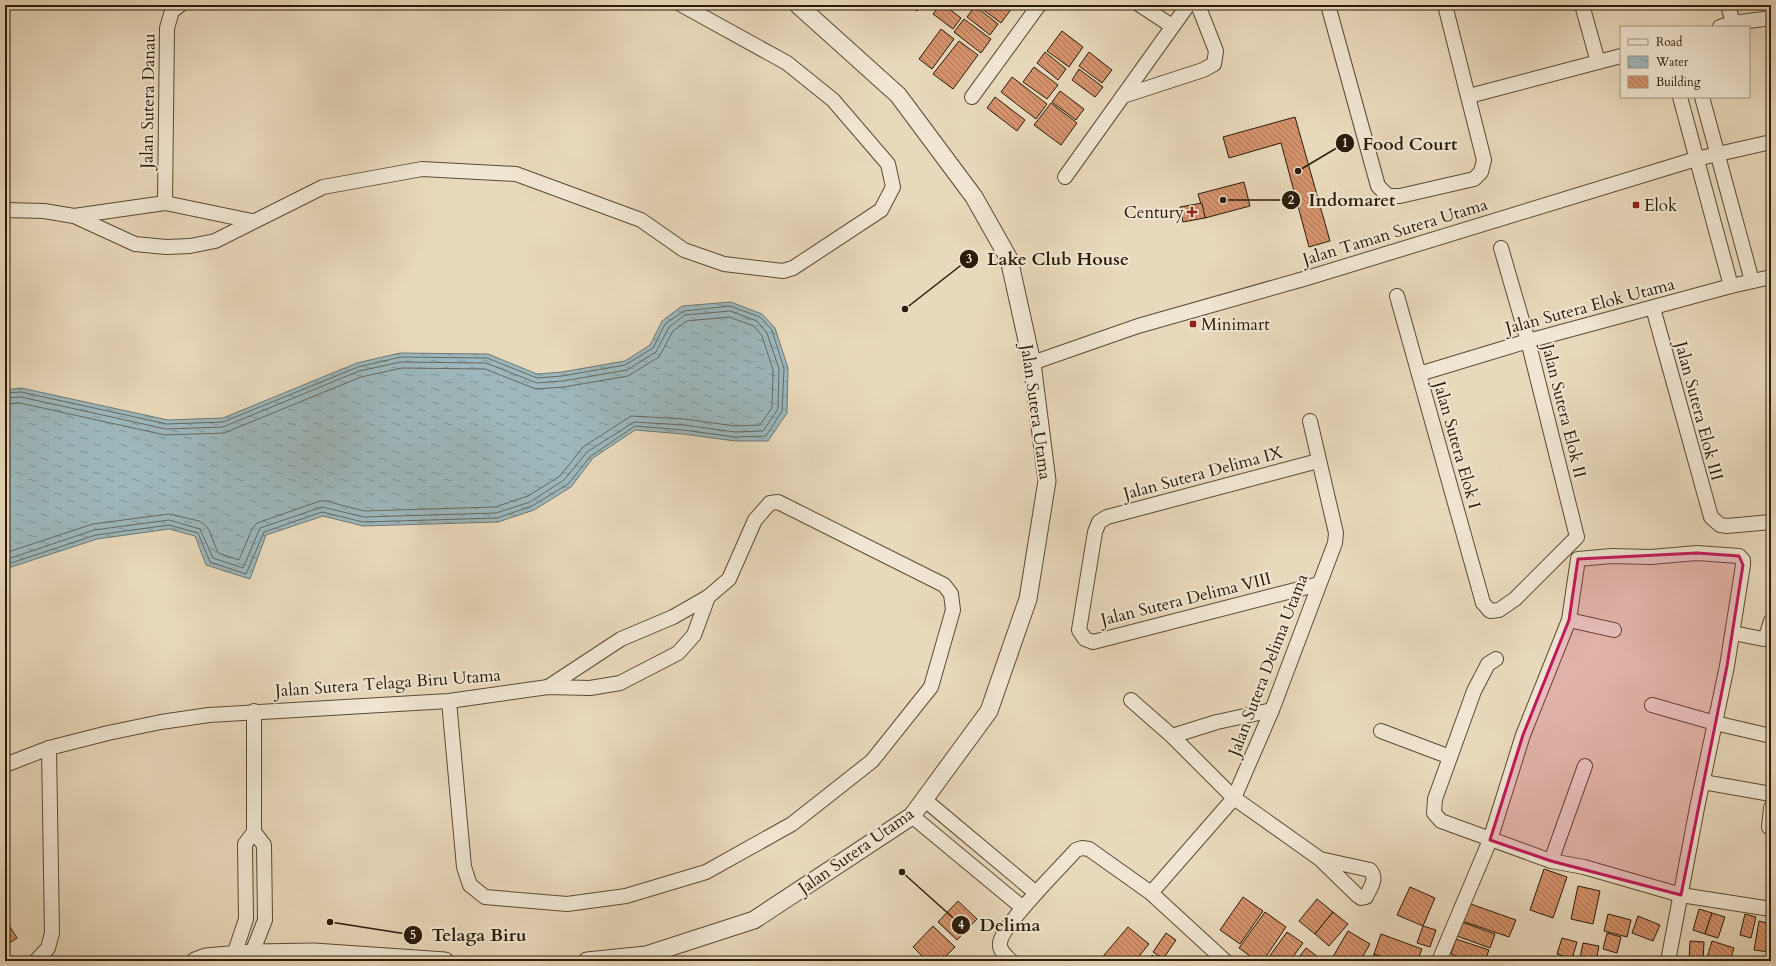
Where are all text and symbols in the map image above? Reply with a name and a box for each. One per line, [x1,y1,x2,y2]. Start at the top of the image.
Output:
legend [1620,26,1750,98]
street label: Jalan Sutera Danau [135,33,161,172]
text: Road [1656,34,1683,50]
text: Water [1655,54,1689,70]
text: Building [1656,74,1701,90]
callout: Food Court [1335,128,1465,158]
text: Food Court [1363,132,1458,157]
text: 1 [1342,135,1348,151]
callout: Indomaret [1281,185,1404,215]
text: Indomaret [1309,188,1396,213]
text: 2 [1288,192,1294,208]
street label: Jalan Taman Sutera Utama [1297,193,1491,272]
place label: Elok [1644,194,1678,217]
marker: Elok [1631,200,1641,210]
place label: Century [1124,201,1184,224]
marker: Century [1187,207,1197,217]
callout: Lake Club House [959,244,1137,274]
text: Lake Club House [987,247,1129,272]
text: 3 [966,251,972,267]
street label: Jalan Sutera Elok Utama [1500,272,1678,340]
place label: Minimart [1201,313,1270,336]
marker: Minimart [1188,319,1198,329]
street label: Jalan Sutera Elok III [1669,336,1729,483]
street label: Jalan Sutera Elok II [1536,339,1592,481]
street label: Jalan Sutera Utama [1015,340,1057,482]
street label: Jalan Sutera Elok I [1427,376,1486,512]
street label: Jalan Sutera Delima IX [1118,440,1286,506]
street label: Jalan Sutera Delima VIII [1095,567,1274,632]
street label: Jalan Sutera Delima Utama [1222,570,1314,762]
street label: Jalan Sutera Telaga Biru Utama [271,664,502,703]
street label: Jalan Sutera Utama [791,802,919,901]
callout: Delima [951,910,1048,940]
text: Delima [980,913,1040,938]
text: 4 [958,917,964,933]
callout: Telaga Biru [403,920,534,950]
text: Telaga Biru [431,923,527,948]
text: 5 [410,927,416,943]

